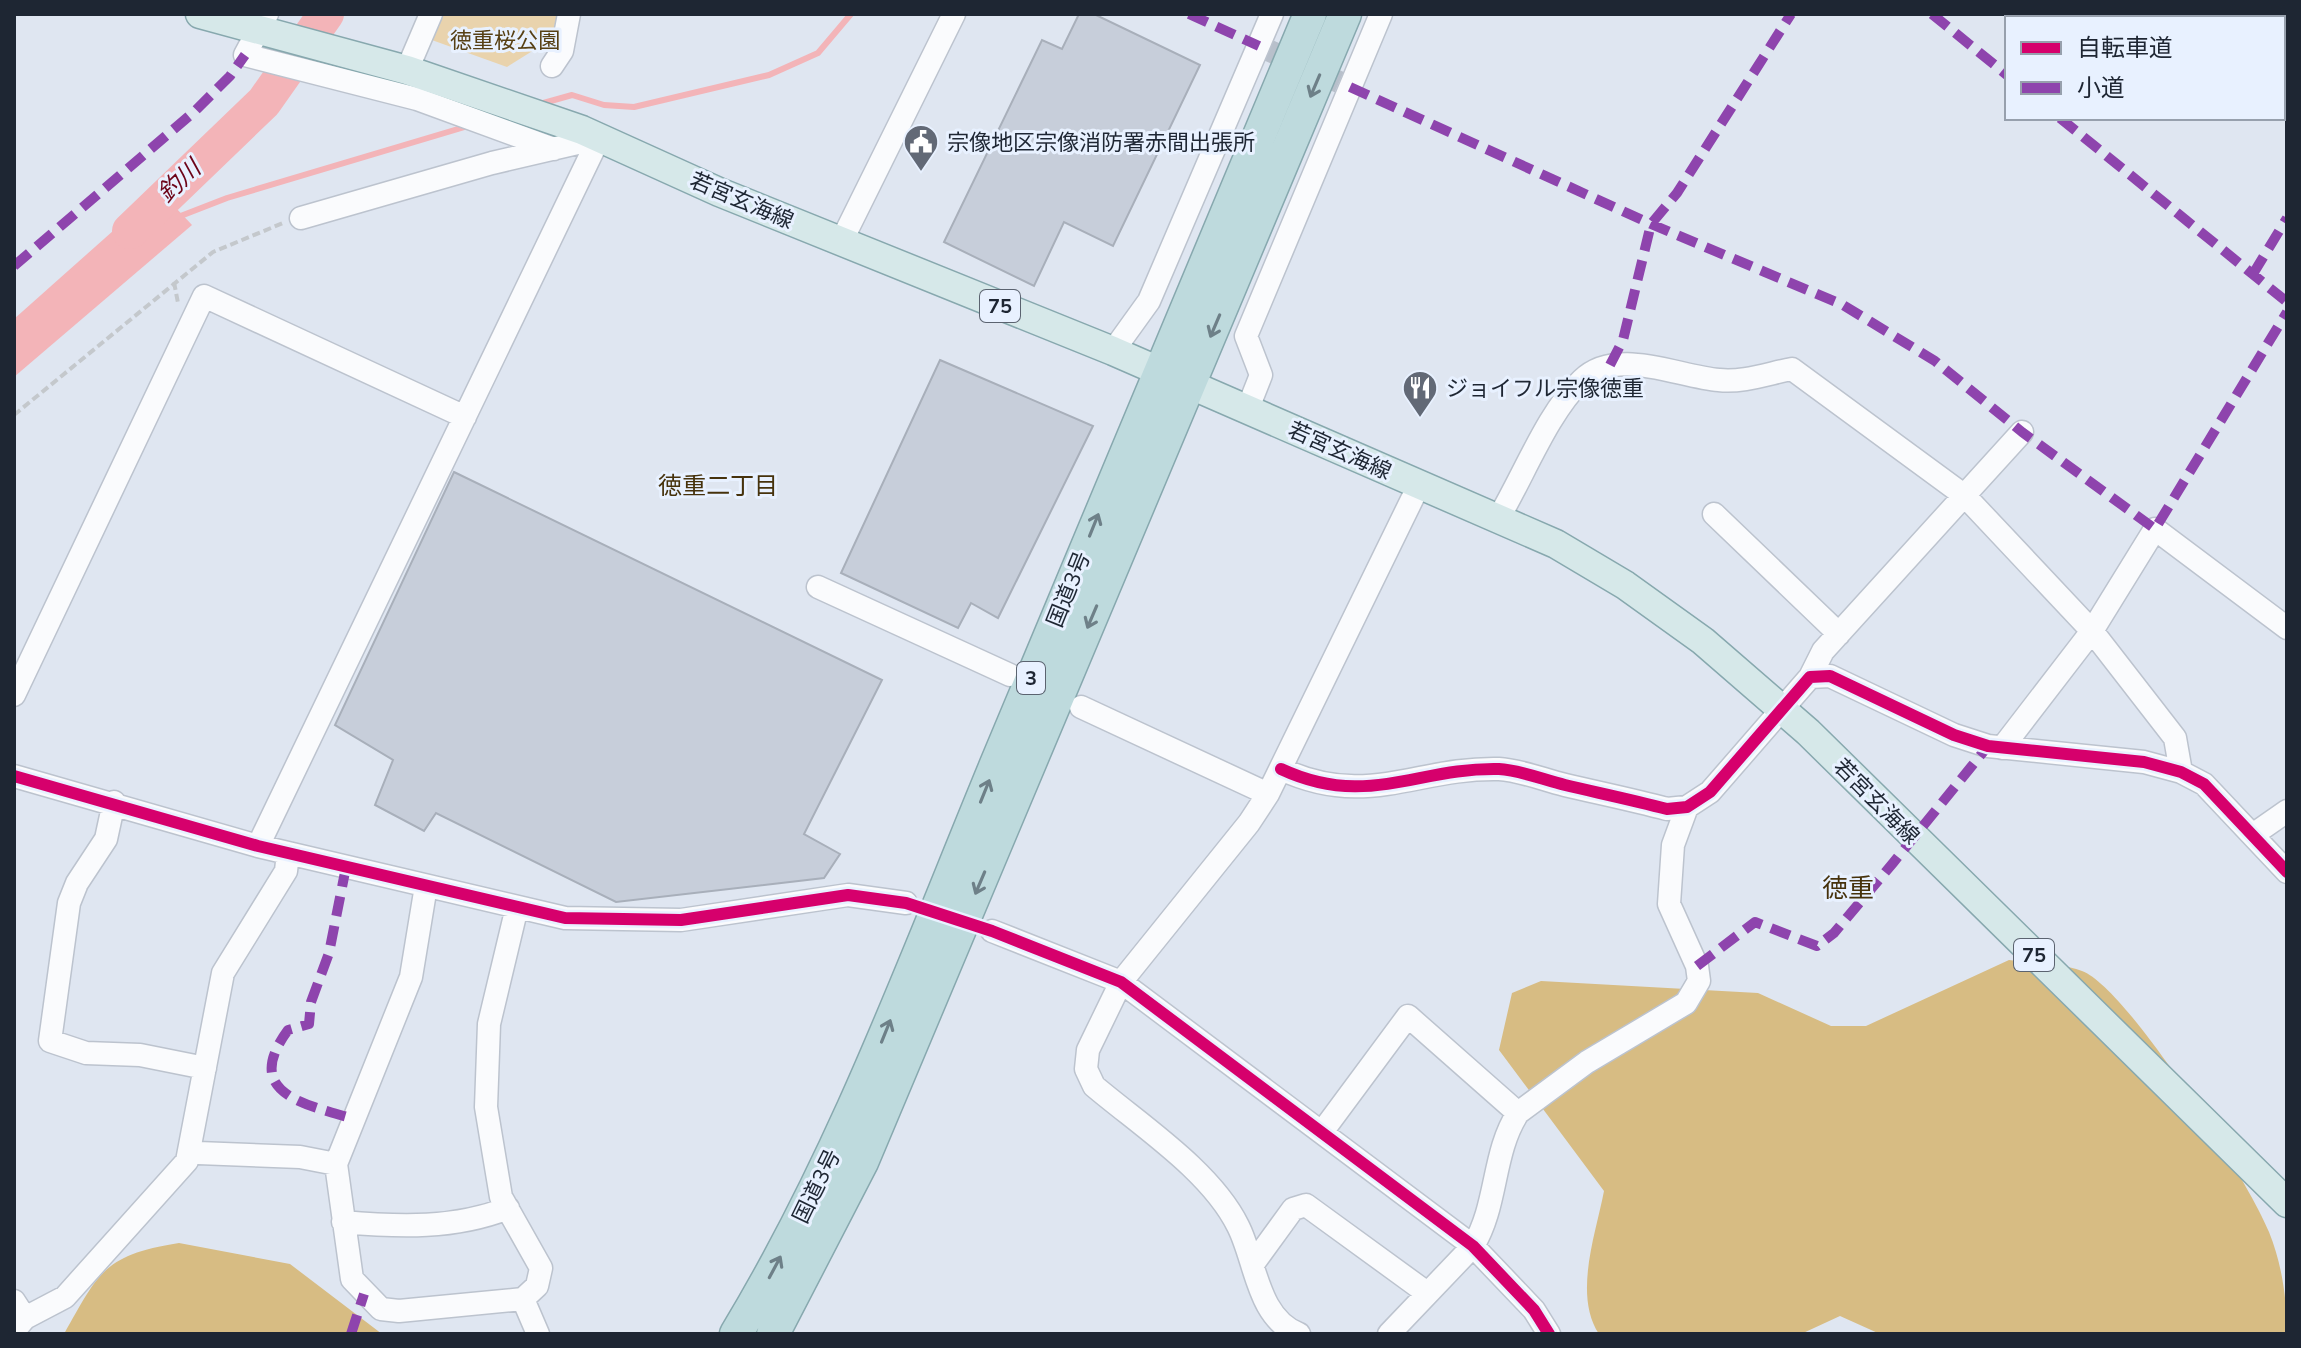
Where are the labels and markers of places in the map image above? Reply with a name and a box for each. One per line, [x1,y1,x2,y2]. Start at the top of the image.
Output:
public building icon: 宗像地区宗像消防署赤間出張所 [902,123,940,173]
place label: 宗像地区宗像消防署赤間出張所 [947,128,1255,158]
restaurant icon: ジョイフル宗像徳重 [1401,369,1439,419]
place label: ジョイフル宗像徳重 [1446,374,1644,404]

